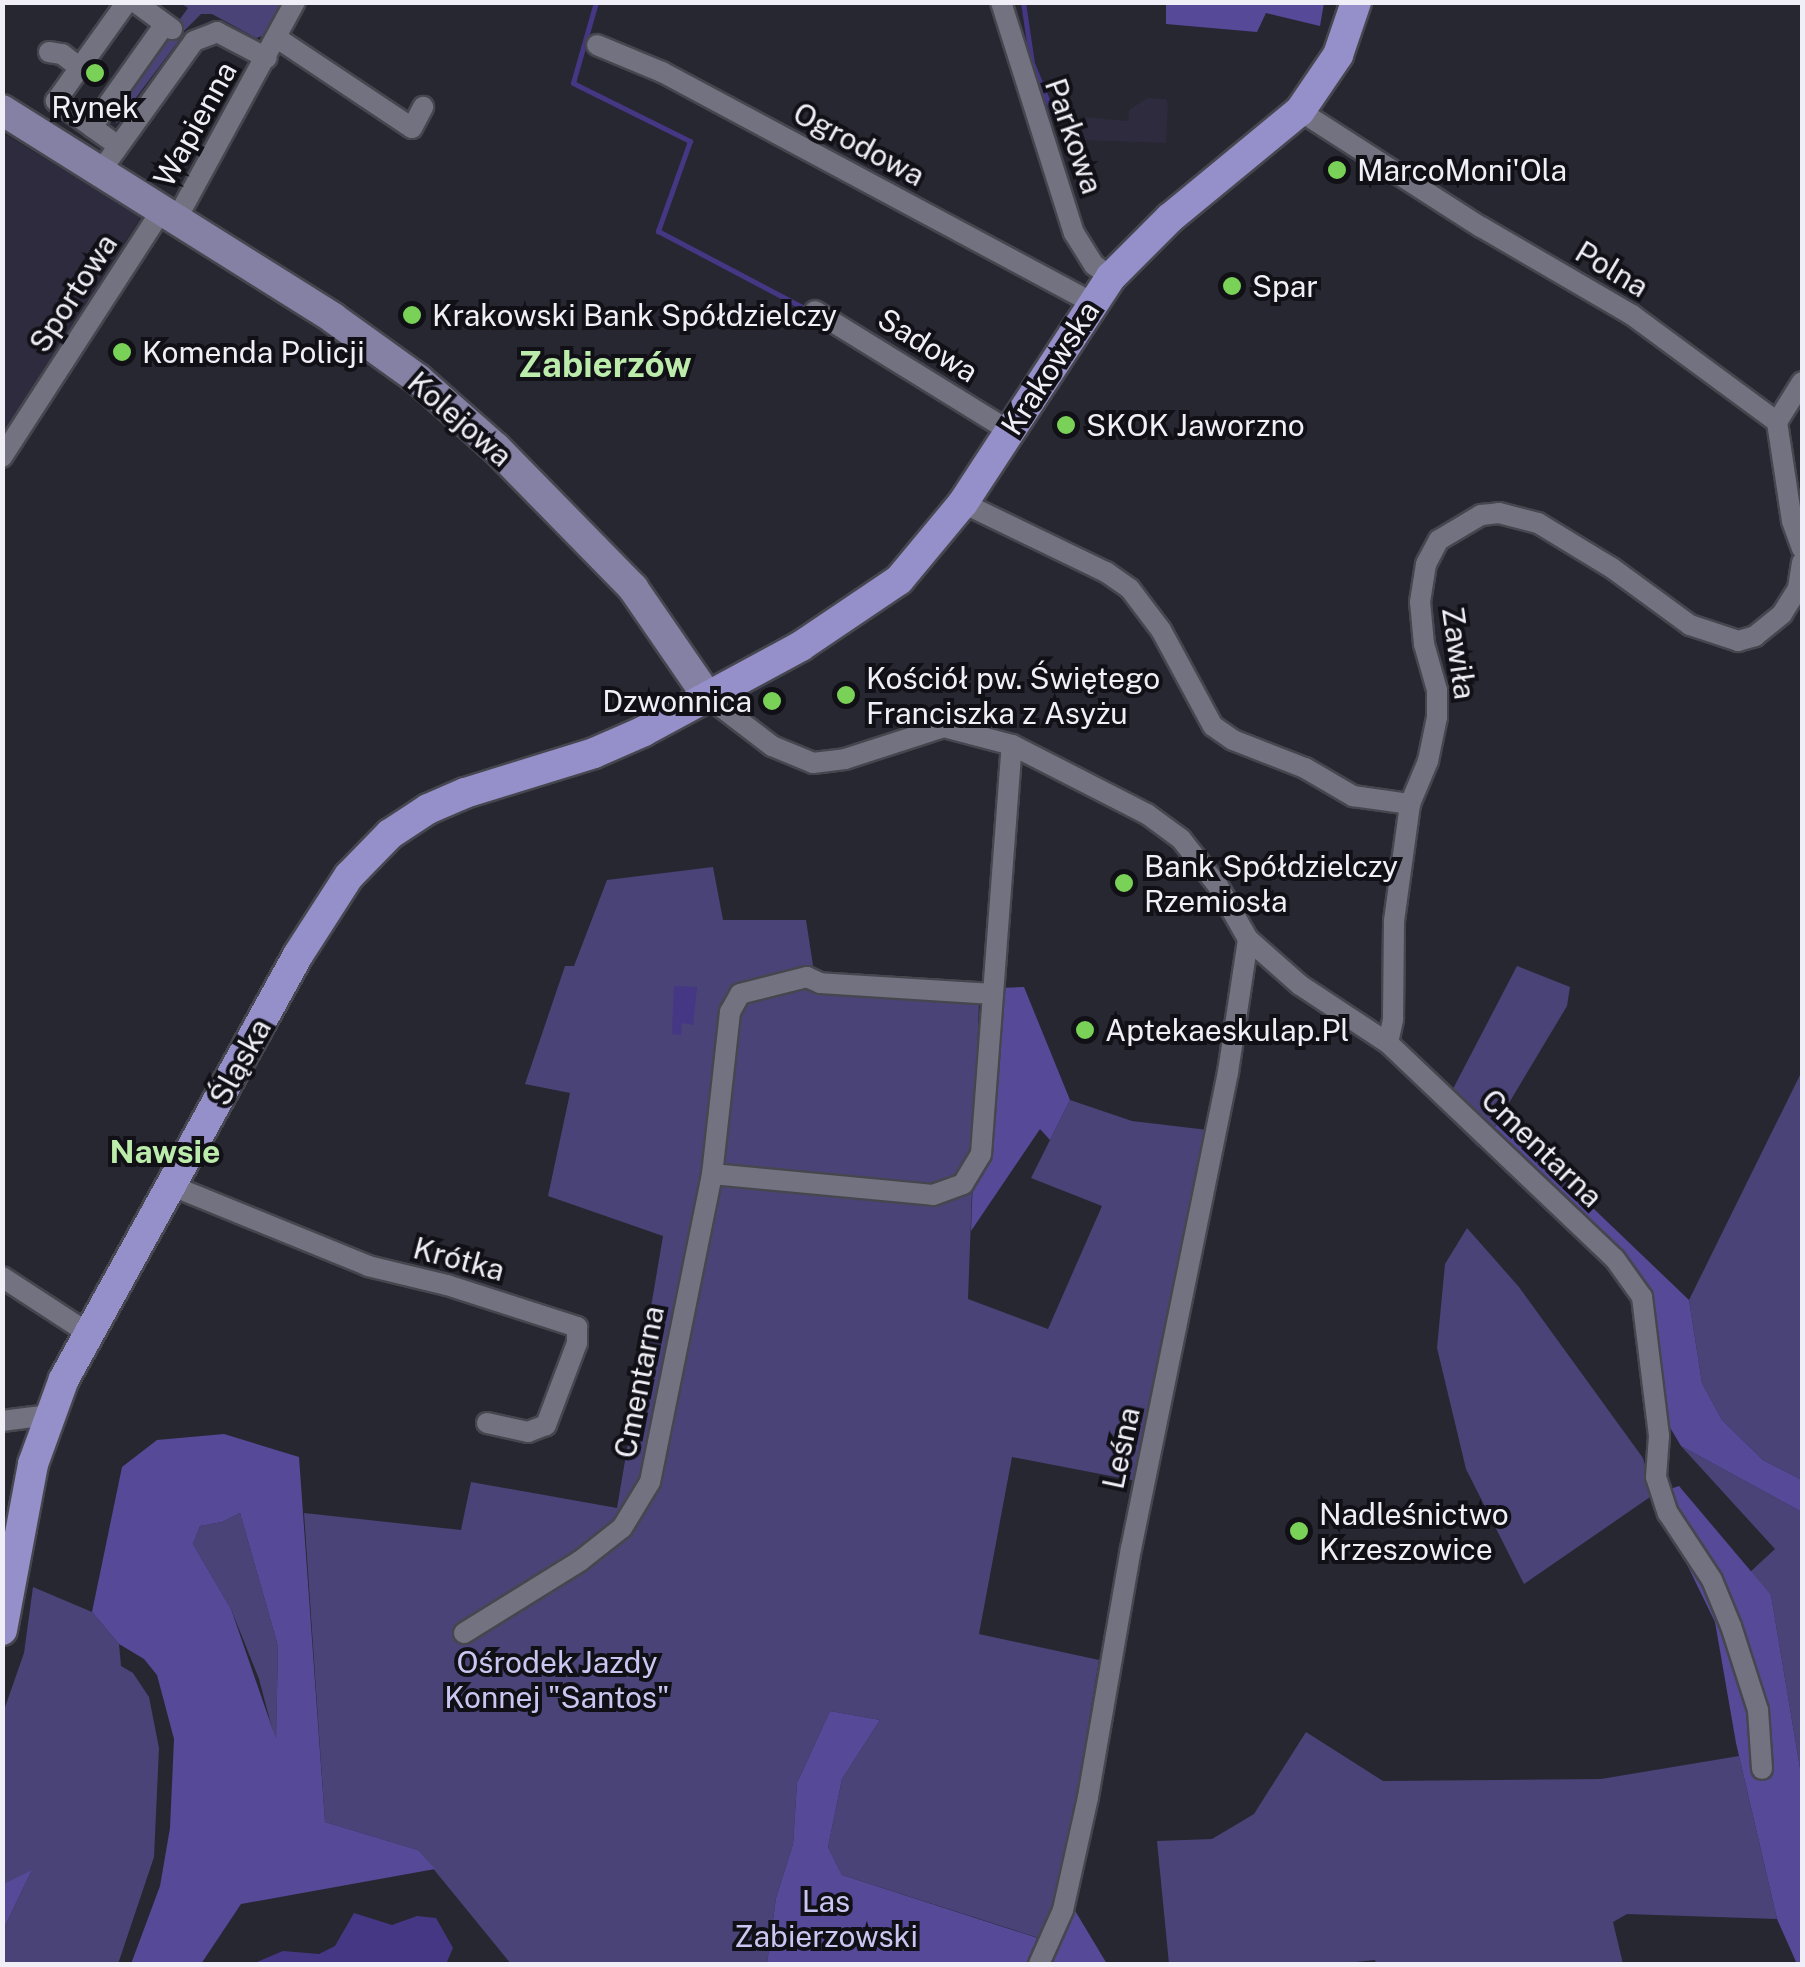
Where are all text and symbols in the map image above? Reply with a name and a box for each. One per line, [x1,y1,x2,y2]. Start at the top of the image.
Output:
street label: Wapienna [146,55,244,193]
marker: Rynek [84,62,106,84]
street label: Parkowa [1038,74,1110,198]
place label: Rynek [51,89,139,125]
street label: Ogrodowa [787,94,931,194]
place label: MarcoMoni'Ola [1357,152,1567,188]
marker: MarcoMoni'Ola [1326,159,1348,181]
street label: Sportowa [21,227,125,359]
street label: Polna [1569,233,1655,305]
place label: Spar [1252,268,1318,304]
marker: Spar [1221,275,1243,297]
street label: Krakowska [993,294,1107,442]
place label: Krakowski Bank Spółdzielczy [432,297,837,333]
street label: Sadowa [871,300,985,390]
marker: Krakowski Bank Spółdzielczy [401,304,423,326]
place label: Komenda Policji [142,334,365,370]
marker: Komenda Policji [111,341,133,363]
district label: Zabierzów [518,344,692,386]
street label: Kolejowa [401,364,519,474]
place label: SKOK Jaworzno [1086,407,1305,443]
marker: SKOK Jaworzno [1055,414,1077,436]
street label: Zawiła [1435,604,1483,702]
place label: Kościół pw. Świętego Franciszka z Asyżu [866,660,1160,730]
place label: Dzwonnica [602,683,752,719]
marker: Kościół pw. Świętego Franciszka z Asyżu [835,684,857,706]
marker: Dzwonnica [761,690,783,712]
place label: Bank Spółdzielczy Rzemiosła [1144,848,1398,918]
marker: Bank Spółdzielczy Rzemiosła [1113,872,1135,894]
street label: Śląska [202,1012,278,1112]
place label: Aptekaeskulap.Pl [1105,1012,1349,1048]
marker: Aptekaeskulap.Pl [1074,1019,1096,1041]
street label: Cmentarna [1474,1082,1610,1214]
district label: Nawsie [109,1133,221,1171]
street label: Krótka [409,1230,509,1288]
street label: Cmentarna [607,1303,671,1461]
street label: Leśna [1095,1404,1147,1492]
place label: Nadleśnictwo Krzeszowice [1319,1496,1509,1566]
marker: Nadleśnictwo Krzeszowice [1288,1520,1310,1542]
park label: Ośrodek Jazdy Konnej "Santos" [444,1644,670,1714]
park label: Las Zabierzowski [734,1883,918,1954]

